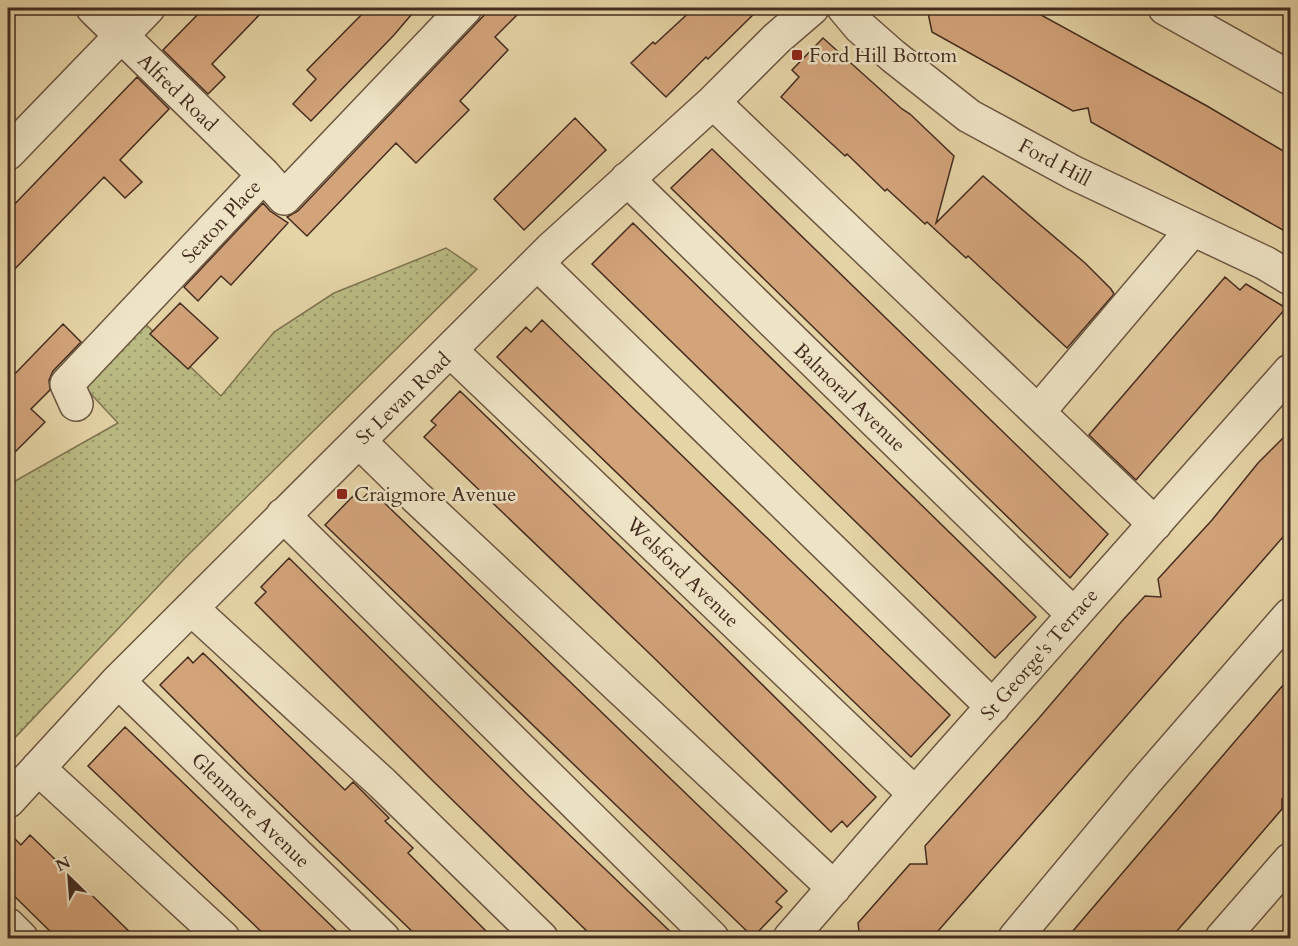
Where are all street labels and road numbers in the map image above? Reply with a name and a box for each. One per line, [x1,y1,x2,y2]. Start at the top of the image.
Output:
street label: Alfred Road [132,47,224,138]
street label: Ford Hill [1014,132,1096,193]
street label: Seaton Place [176,174,267,269]
street label: Balmoral Avenue [788,337,912,458]
street label: St Levan Road [350,346,457,451]
street label: Welsford Avenue [619,511,745,633]
street label: St George's Terrace [974,583,1104,726]
street label: Glenmore Avenue [185,747,316,874]

